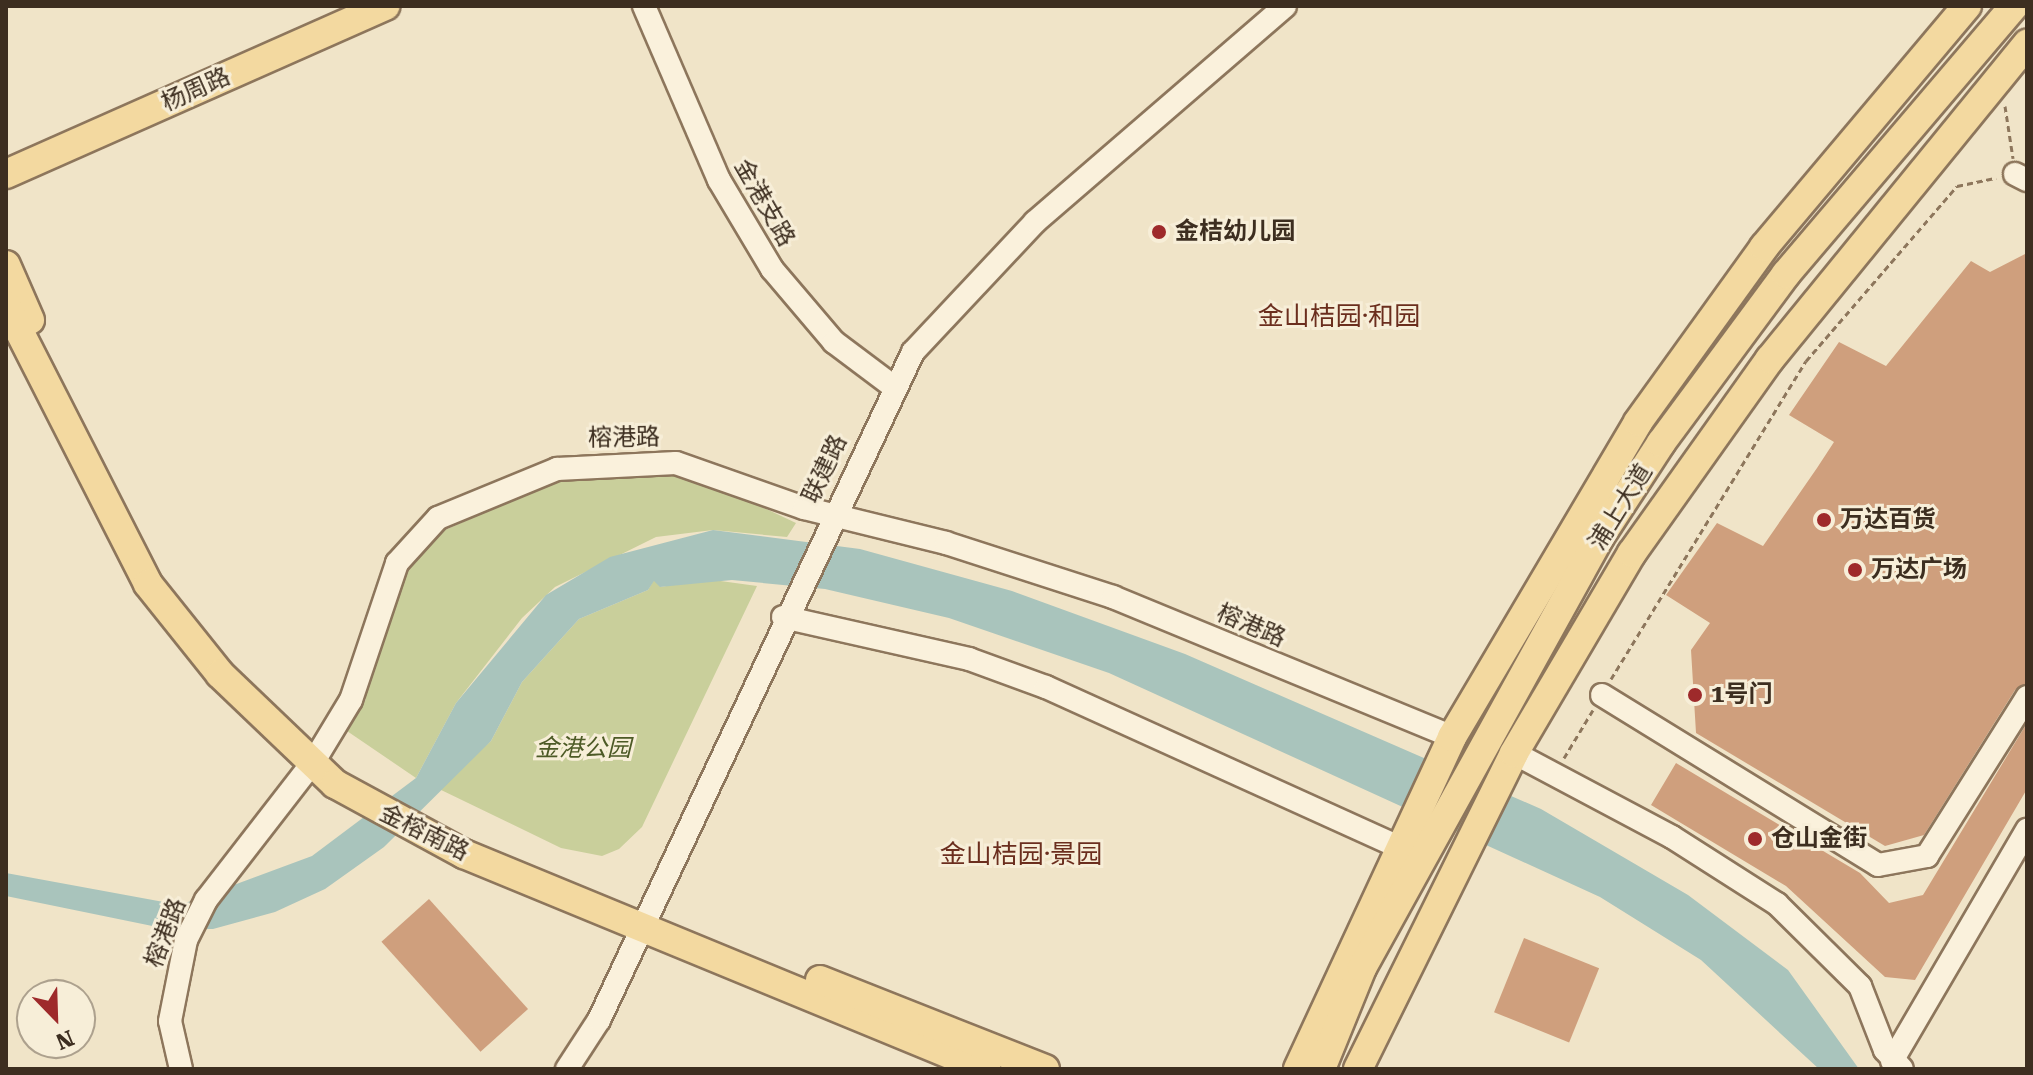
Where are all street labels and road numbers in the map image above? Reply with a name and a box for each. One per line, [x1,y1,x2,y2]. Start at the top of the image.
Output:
street label: 杨周路 [157,62,235,118]
street label: 金港支路 [728,154,800,252]
street label: 榕港路 [588,423,660,453]
street label: 联建路 [797,430,853,508]
street label: 浦上大道 [1583,459,1659,555]
street label: 榕港路 [1212,599,1290,653]
street label: 金榕南路 [375,799,473,867]
street label: 榕港路 [140,894,192,972]

